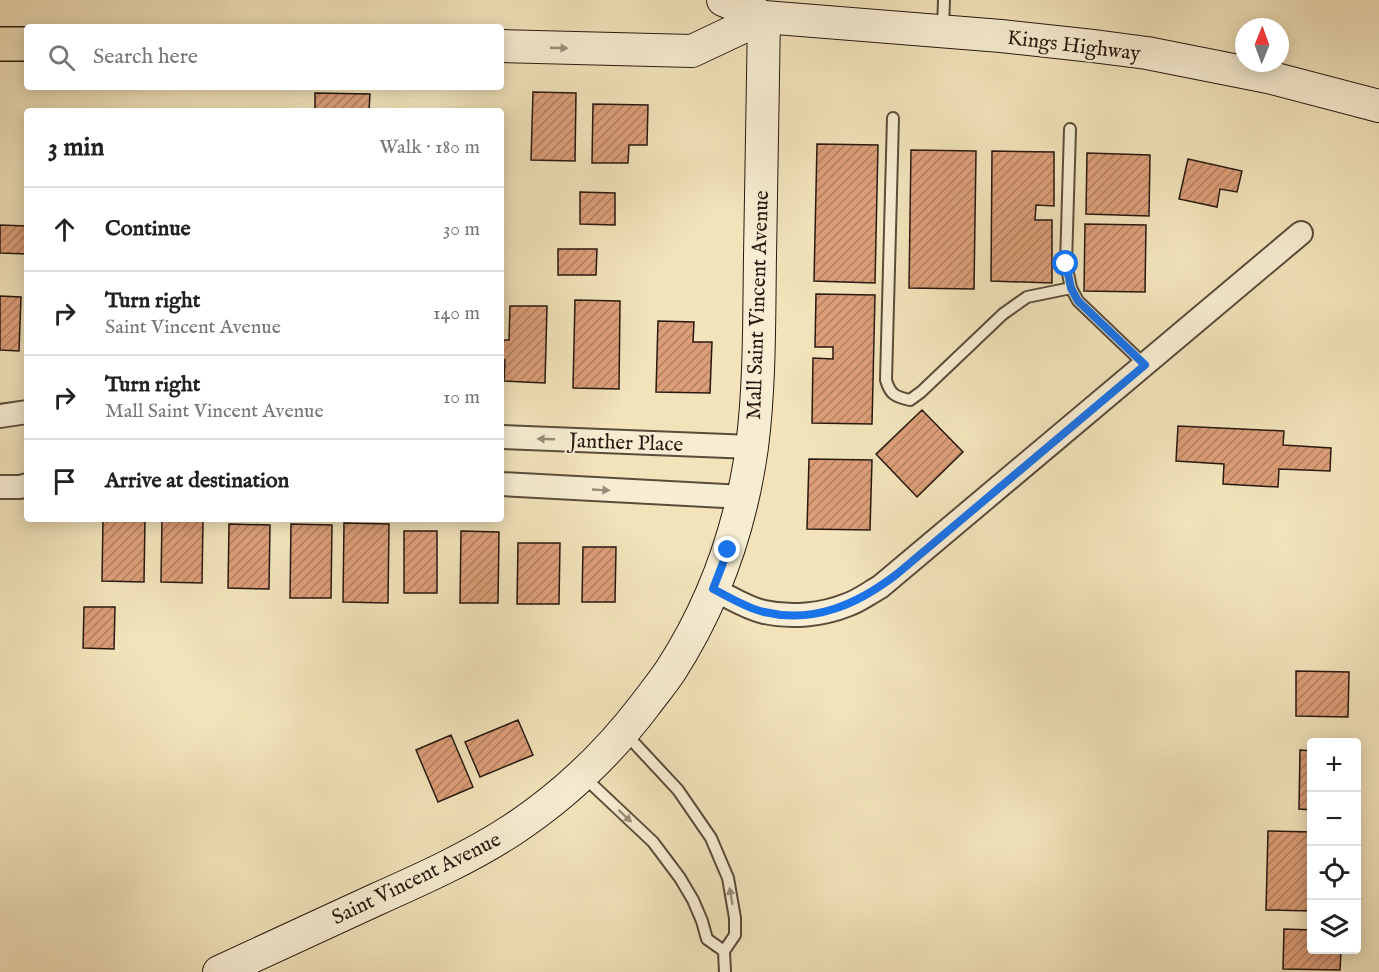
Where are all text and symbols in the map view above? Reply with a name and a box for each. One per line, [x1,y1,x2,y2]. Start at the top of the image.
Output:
north arrow [1235,18,1289,72]
search box [24,24,504,90]
street label: Kings Highway [1006,25,1143,68]
icon: search [45,41,78,74]
text: Search here [93,43,198,71]
one-way arrow [550,43,569,52]
text: 3 min [48,131,104,164]
text: Walk · 180 m [379,135,480,160]
street label: Mall Saint Vincent Avenue [741,190,776,420]
icon: ahead [48,213,81,246]
text: Continue [105,215,191,243]
text: 30 m [443,217,480,242]
route start [1052,250,1078,276]
text: Turn right [105,287,200,315]
icon: right [48,297,81,330]
text: 140 m [433,301,480,326]
text: Saint Vincent Avenue [105,315,281,340]
text: Turn right [105,371,200,399]
icon: right [48,381,81,414]
text: 10 m [443,385,480,410]
text: Mall Saint Vincent Avenue [105,399,324,424]
street label: Janther Place [566,428,684,459]
one-way arrow [537,435,556,444]
icon: arrive [48,465,81,498]
text: Arrive at destination [105,467,289,495]
one-way arrow [592,485,611,494]
route end [714,536,740,562]
map controls [1307,738,1361,954]
button: + [1307,738,1361,792]
button: − [1307,792,1361,846]
one-way arrow [617,809,631,823]
street label: Saint Vincent Avenue [328,827,506,932]
button: locate [1307,846,1361,900]
one-way arrow [726,886,735,905]
button: layers [1307,900,1361,954]

